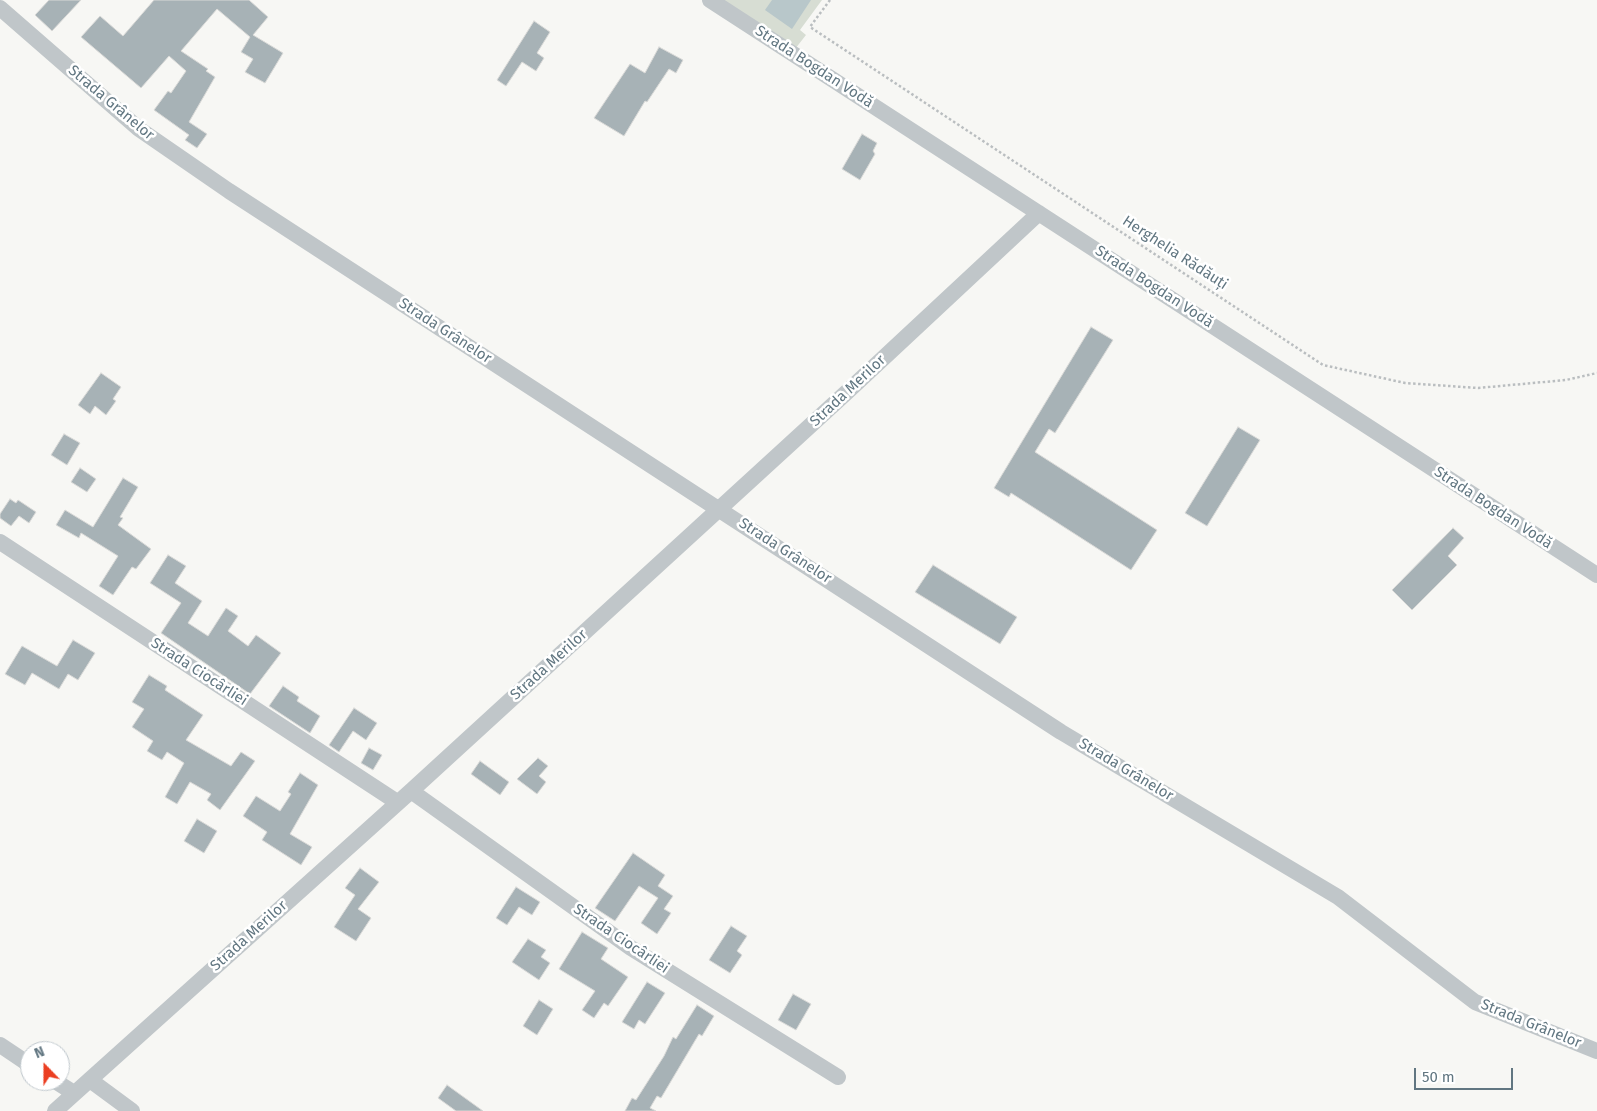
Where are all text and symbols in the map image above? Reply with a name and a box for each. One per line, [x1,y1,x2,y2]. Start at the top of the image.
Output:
street label: Strada Bogdan Vodă [752,22,876,112]
street label: Strada Grânelor [64,62,158,144]
street label: Herghelia Rădăuți [1119,212,1231,294]
street label: Strada Bogdan Vodă [1092,242,1216,332]
street label: Strada Grânelor [395,294,495,368]
street label: Strada Merilor [806,351,890,431]
street label: Strada Bogdan Vodă [1431,463,1555,553]
street label: Strada Grânelor [735,514,835,588]
street label: Strada Merilor [507,626,591,704]
street label: Strada Ciocârliei [147,634,251,710]
street label: Strada Grânelor [1076,735,1176,805]
street label: Strada Merilor [207,897,291,975]
street label: Strada Ciocârliei [570,900,672,978]
street label: Strada Grânelor [1478,996,1584,1052]
north arrow [20,1041,70,1091]
text: N [32,1043,47,1062]
scale bar [1417,1058,1516,1090]
text: 50 m [1422,1068,1455,1086]

